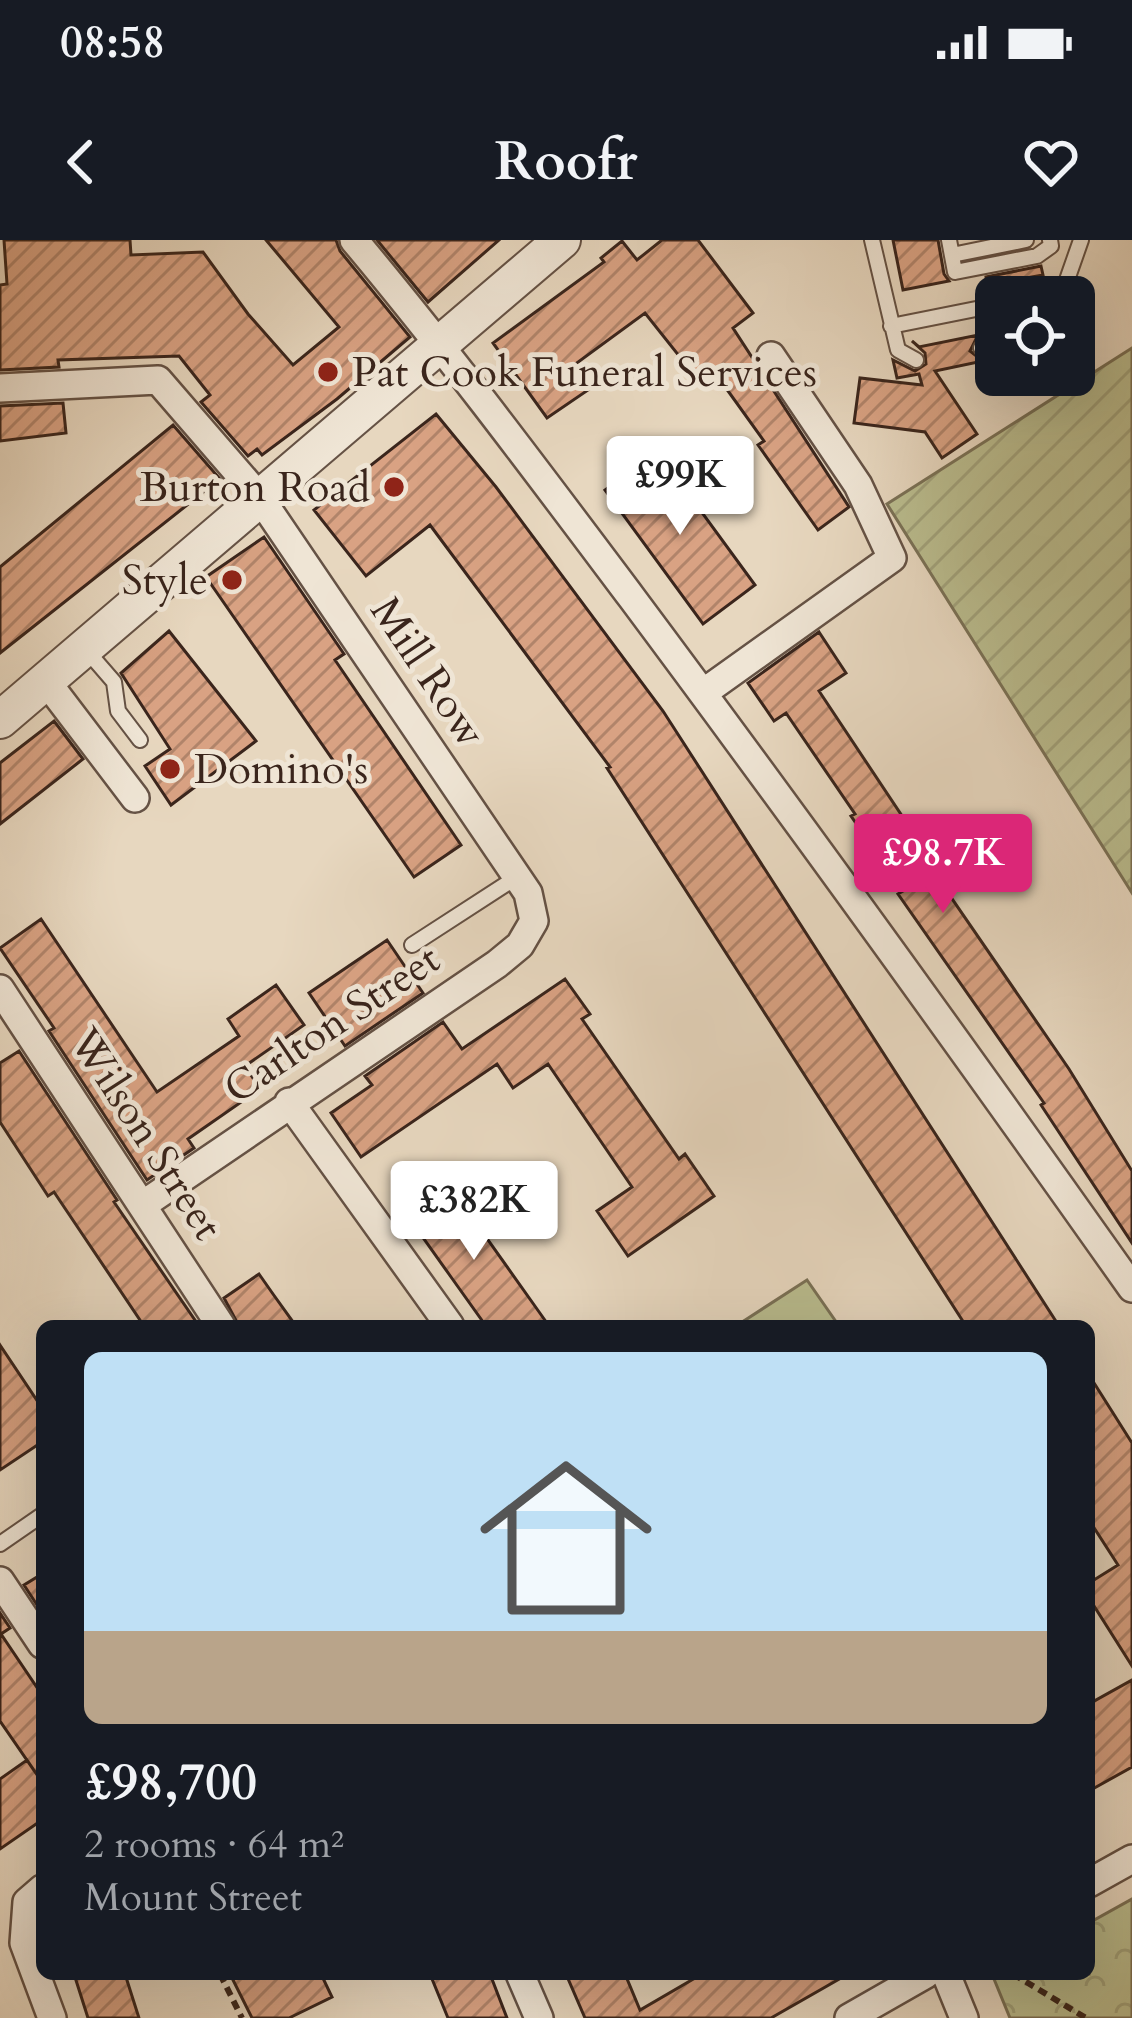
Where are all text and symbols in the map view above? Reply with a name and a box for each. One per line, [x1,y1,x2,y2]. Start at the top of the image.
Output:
text: 08:58 [60,12,165,73]
text: Roofr [494,126,638,199]
icon: back [48,129,114,195]
icon: heart [1018,129,1084,195]
map controls [975,276,1095,396]
button: locate [975,276,1095,396]
place label: Pat Cook Funeral Services [352,344,817,401]
marker: Pat Cook Funeral Services [315,359,341,385]
pin: £99K [609,436,751,538]
text: £99K [634,448,726,501]
place label: Burton Road [140,459,370,516]
marker: Burton Road [381,474,407,500]
place label: Style [122,552,208,609]
marker: Style [219,567,245,593]
street label: Mill Row [357,586,499,758]
place label: Domino's [194,741,368,798]
marker: Domino's [157,756,183,782]
pin: £98.7K [845,814,1041,916]
text: £98.7K [881,826,1005,879]
street label: Carlton Street [213,931,451,1117]
street label: Wilson Street [56,1016,236,1251]
pin: £382K [390,1161,558,1263]
text: £382K [418,1173,530,1226]
icon: home [458,1430,674,1646]
text: £98,700 [84,1748,257,1818]
text: 2 rooms · 64 m² [84,1818,344,1871]
text: Mount Street [84,1871,302,1924]

